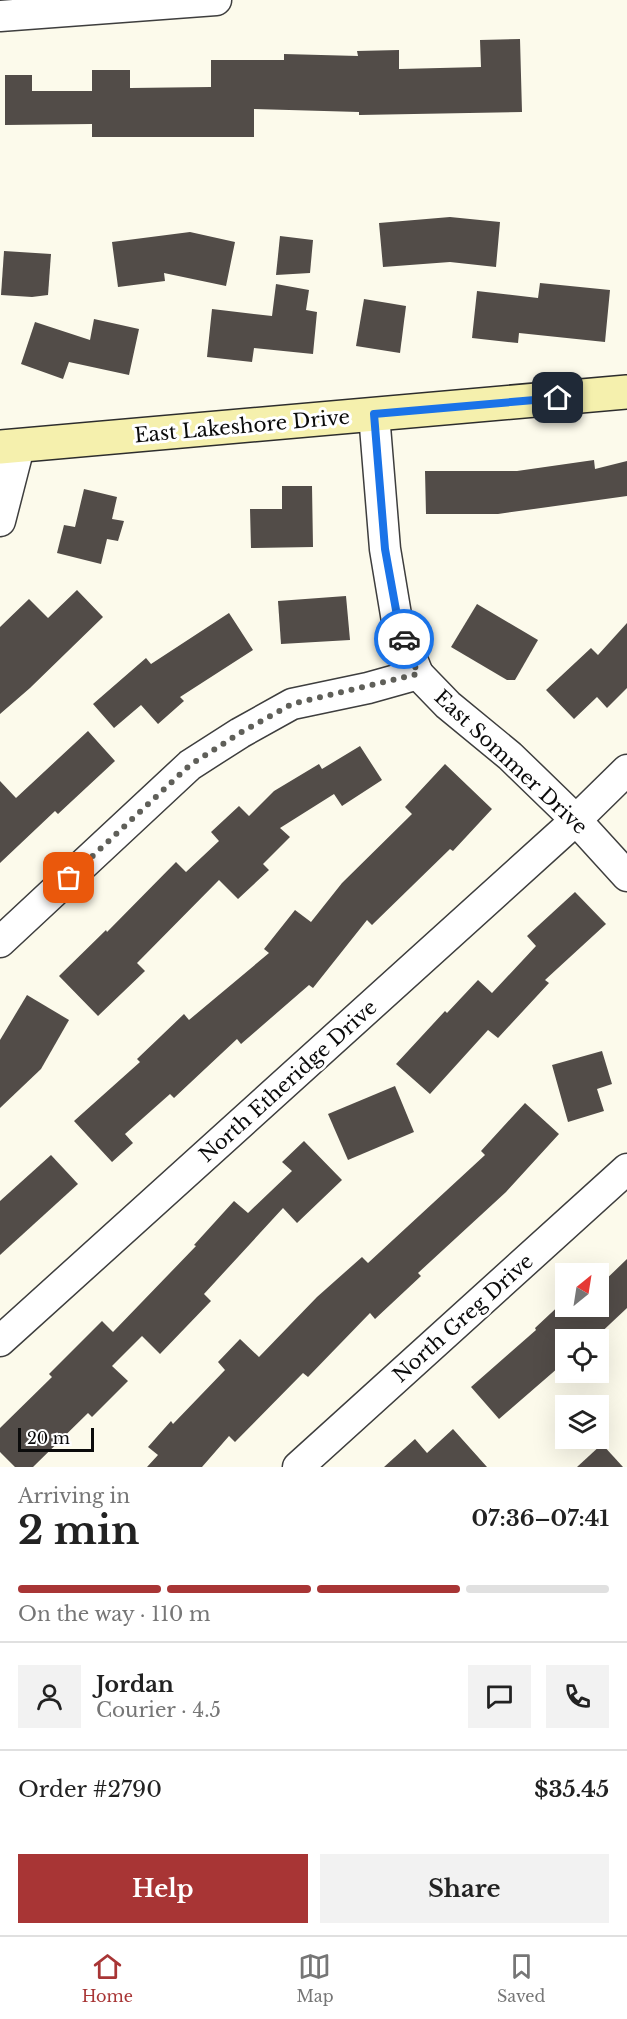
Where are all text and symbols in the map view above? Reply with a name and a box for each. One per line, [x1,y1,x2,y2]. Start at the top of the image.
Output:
pin [532,372,583,423]
icon: home [541,381,574,414]
street label: East Lakeshore Drive [133,405,351,447]
courier [374,609,434,669]
icon: car [388,623,421,656]
street label: East Sommer Drive [430,685,592,839]
pin [43,852,94,903]
icon: bag [52,861,85,894]
street label: North Etheridge Drive [194,995,382,1167]
street label: North Greg Drive [388,1249,538,1387]
north arrow [555,1263,609,1317]
map controls [555,1263,609,1449]
button: locate [555,1329,609,1383]
button: layers [555,1395,609,1449]
scale bar [18,1425,94,1452]
text: 20 m [27,1428,70,1448]
text: Arriving in [18,1484,130,1508]
text: 07:36–07:41 [471,1505,609,1532]
text: 2 min [18,1506,139,1555]
text: On the way · 110 m [18,1602,211,1626]
button: person [18,1665,81,1728]
button: chat [468,1665,531,1728]
button: phone [546,1665,609,1728]
text: Jordan [96,1671,174,1698]
text: Courier · 4.5 [96,1698,221,1722]
text: Order #2790 [18,1776,162,1803]
text: $35.45 [534,1776,609,1803]
button: Help [18,1854,308,1923]
button: Share [320,1854,609,1923]
tab: Home [82,1950,133,2006]
tab: Map [296,1950,334,2006]
tab: Saved [497,1950,545,2006]

